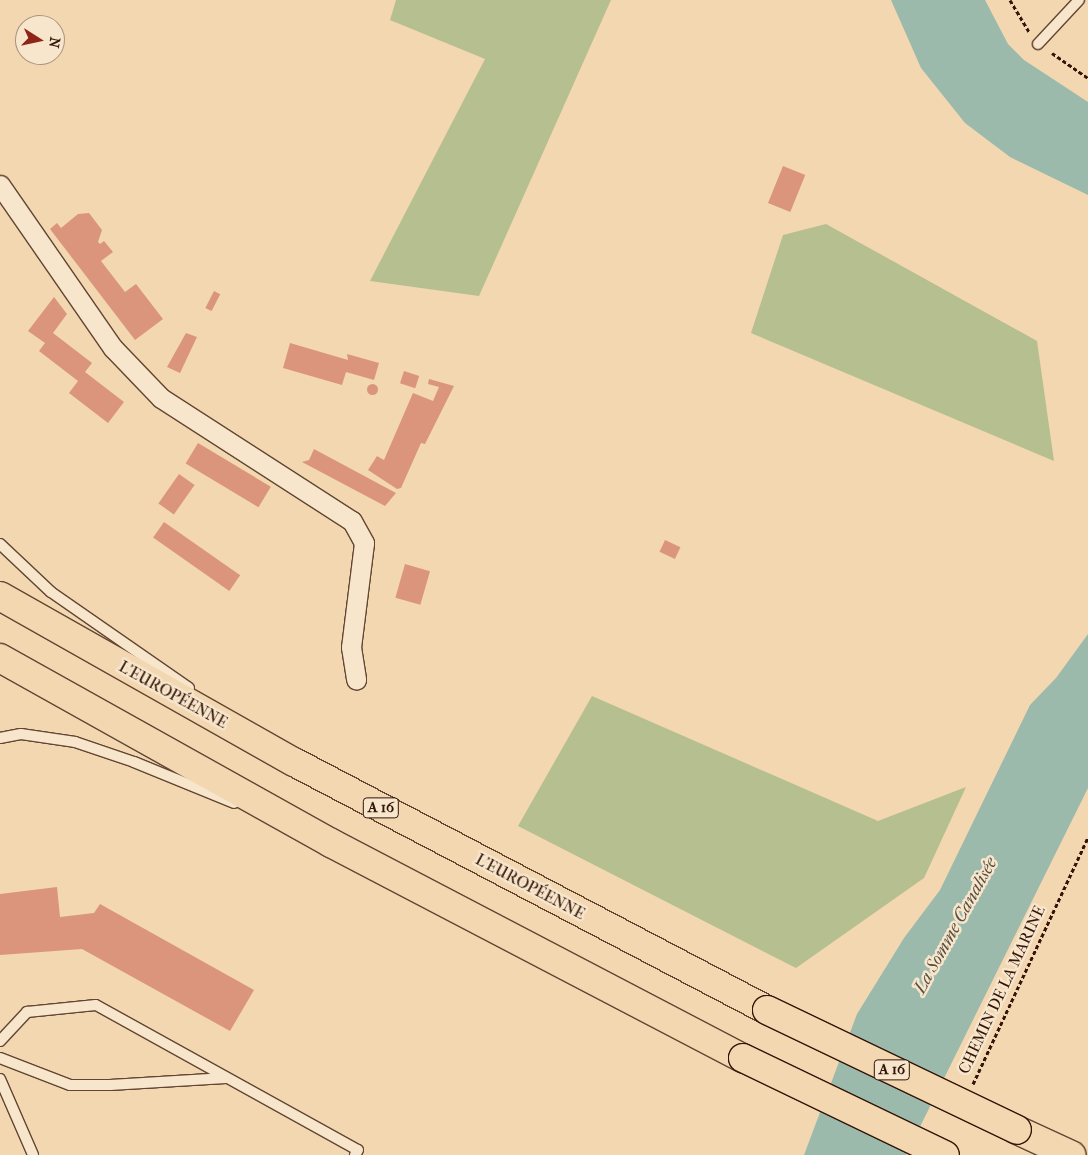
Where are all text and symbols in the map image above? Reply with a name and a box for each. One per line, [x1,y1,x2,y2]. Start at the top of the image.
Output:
north arrow [15,15,65,65]
text: N [45,36,64,49]
street label: L'EUROPÉENNE [115,657,231,733]
road number: A 16 [362,796,400,820]
street label: L'EUROPÉENNE [472,850,588,924]
water label: La Somme Canalisée [910,854,1002,998]
street label: CHEMIN DE LA MARINE [955,903,1049,1077]
road number: A 16 [873,1058,911,1082]

